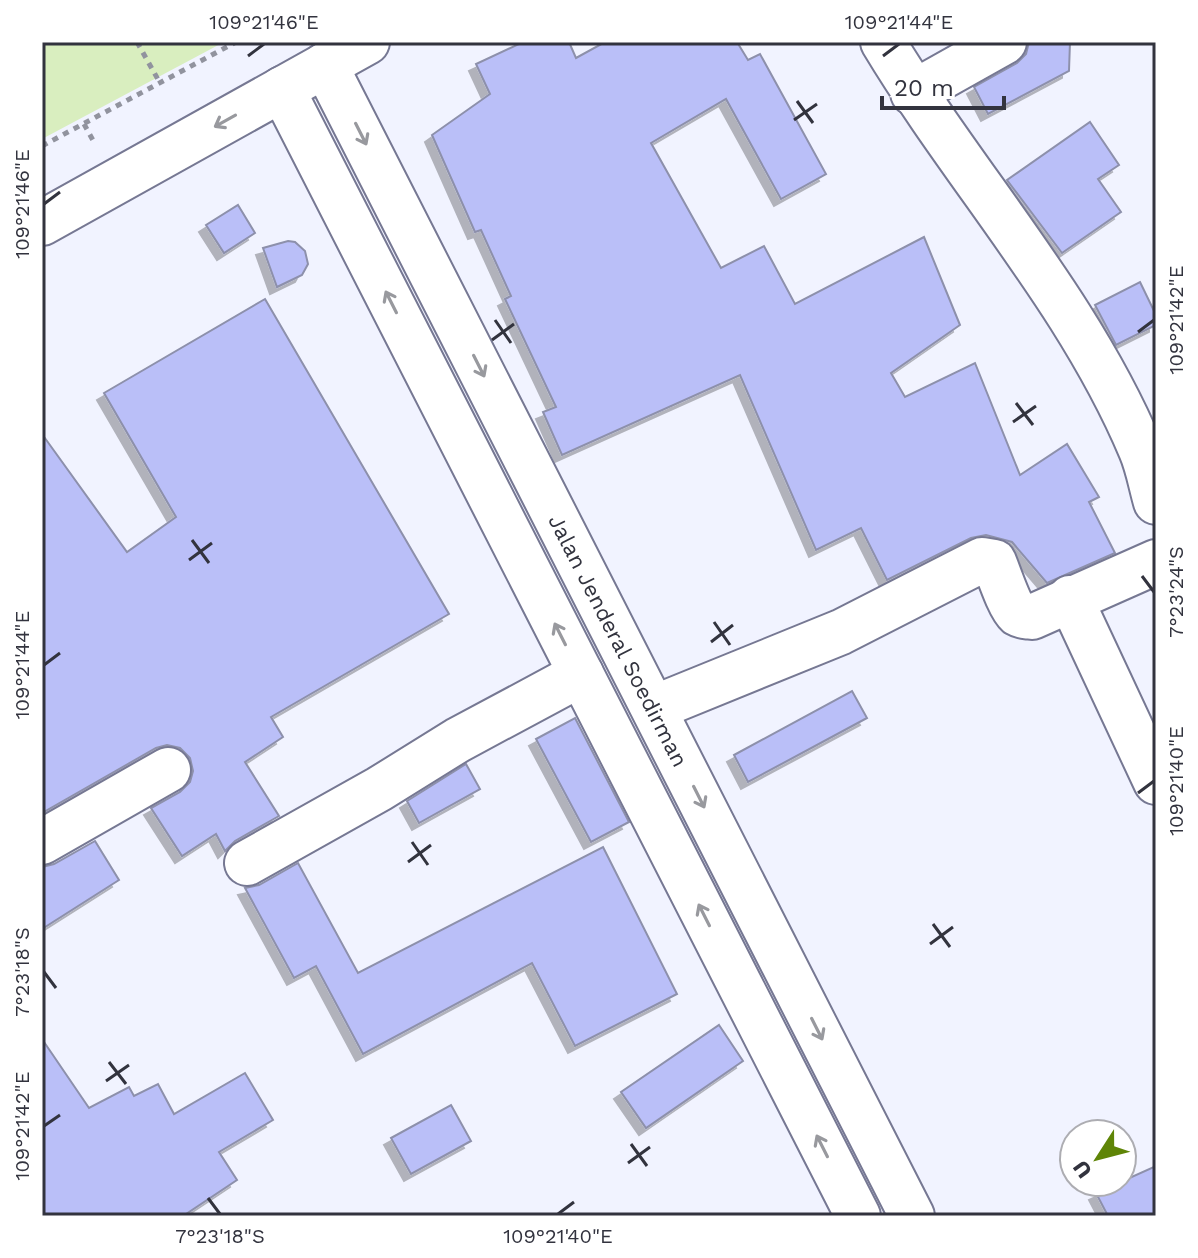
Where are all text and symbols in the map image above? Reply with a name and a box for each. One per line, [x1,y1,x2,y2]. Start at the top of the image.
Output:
text: 109°21'46"E [209,10,319,34]
text: 109°21'44"E [845,10,953,34]
scale bar [882,60,1004,110]
text: 20 m [894,74,954,102]
one-way arrow [214,113,237,129]
one-way arrow [353,122,369,146]
text: 109°21'46"E [10,149,34,259]
text: 109°21'42"E [1164,266,1188,374]
one-way arrow [383,291,398,315]
one-way arrow [472,354,487,377]
street label: Jalan Jenderal Soedirman [543,510,693,771]
text: 7°23'24"S [1164,546,1188,638]
text: 109°21'44"E [10,611,34,719]
one-way arrow [552,622,567,646]
text: 109°21'40"E [1164,726,1188,836]
one-way arrow [692,785,707,809]
one-way arrow [696,903,711,927]
text: 7°23'18"S [10,927,34,1017]
one-way arrow [809,1017,825,1040]
text: 109°21'42"E [10,1072,34,1180]
north arrow [1058,1118,1138,1198]
one-way arrow [814,1135,829,1159]
text: U [1068,1156,1097,1183]
text: 7°23'18"S [175,1224,265,1248]
text: 109°21'40"E [503,1224,613,1248]

